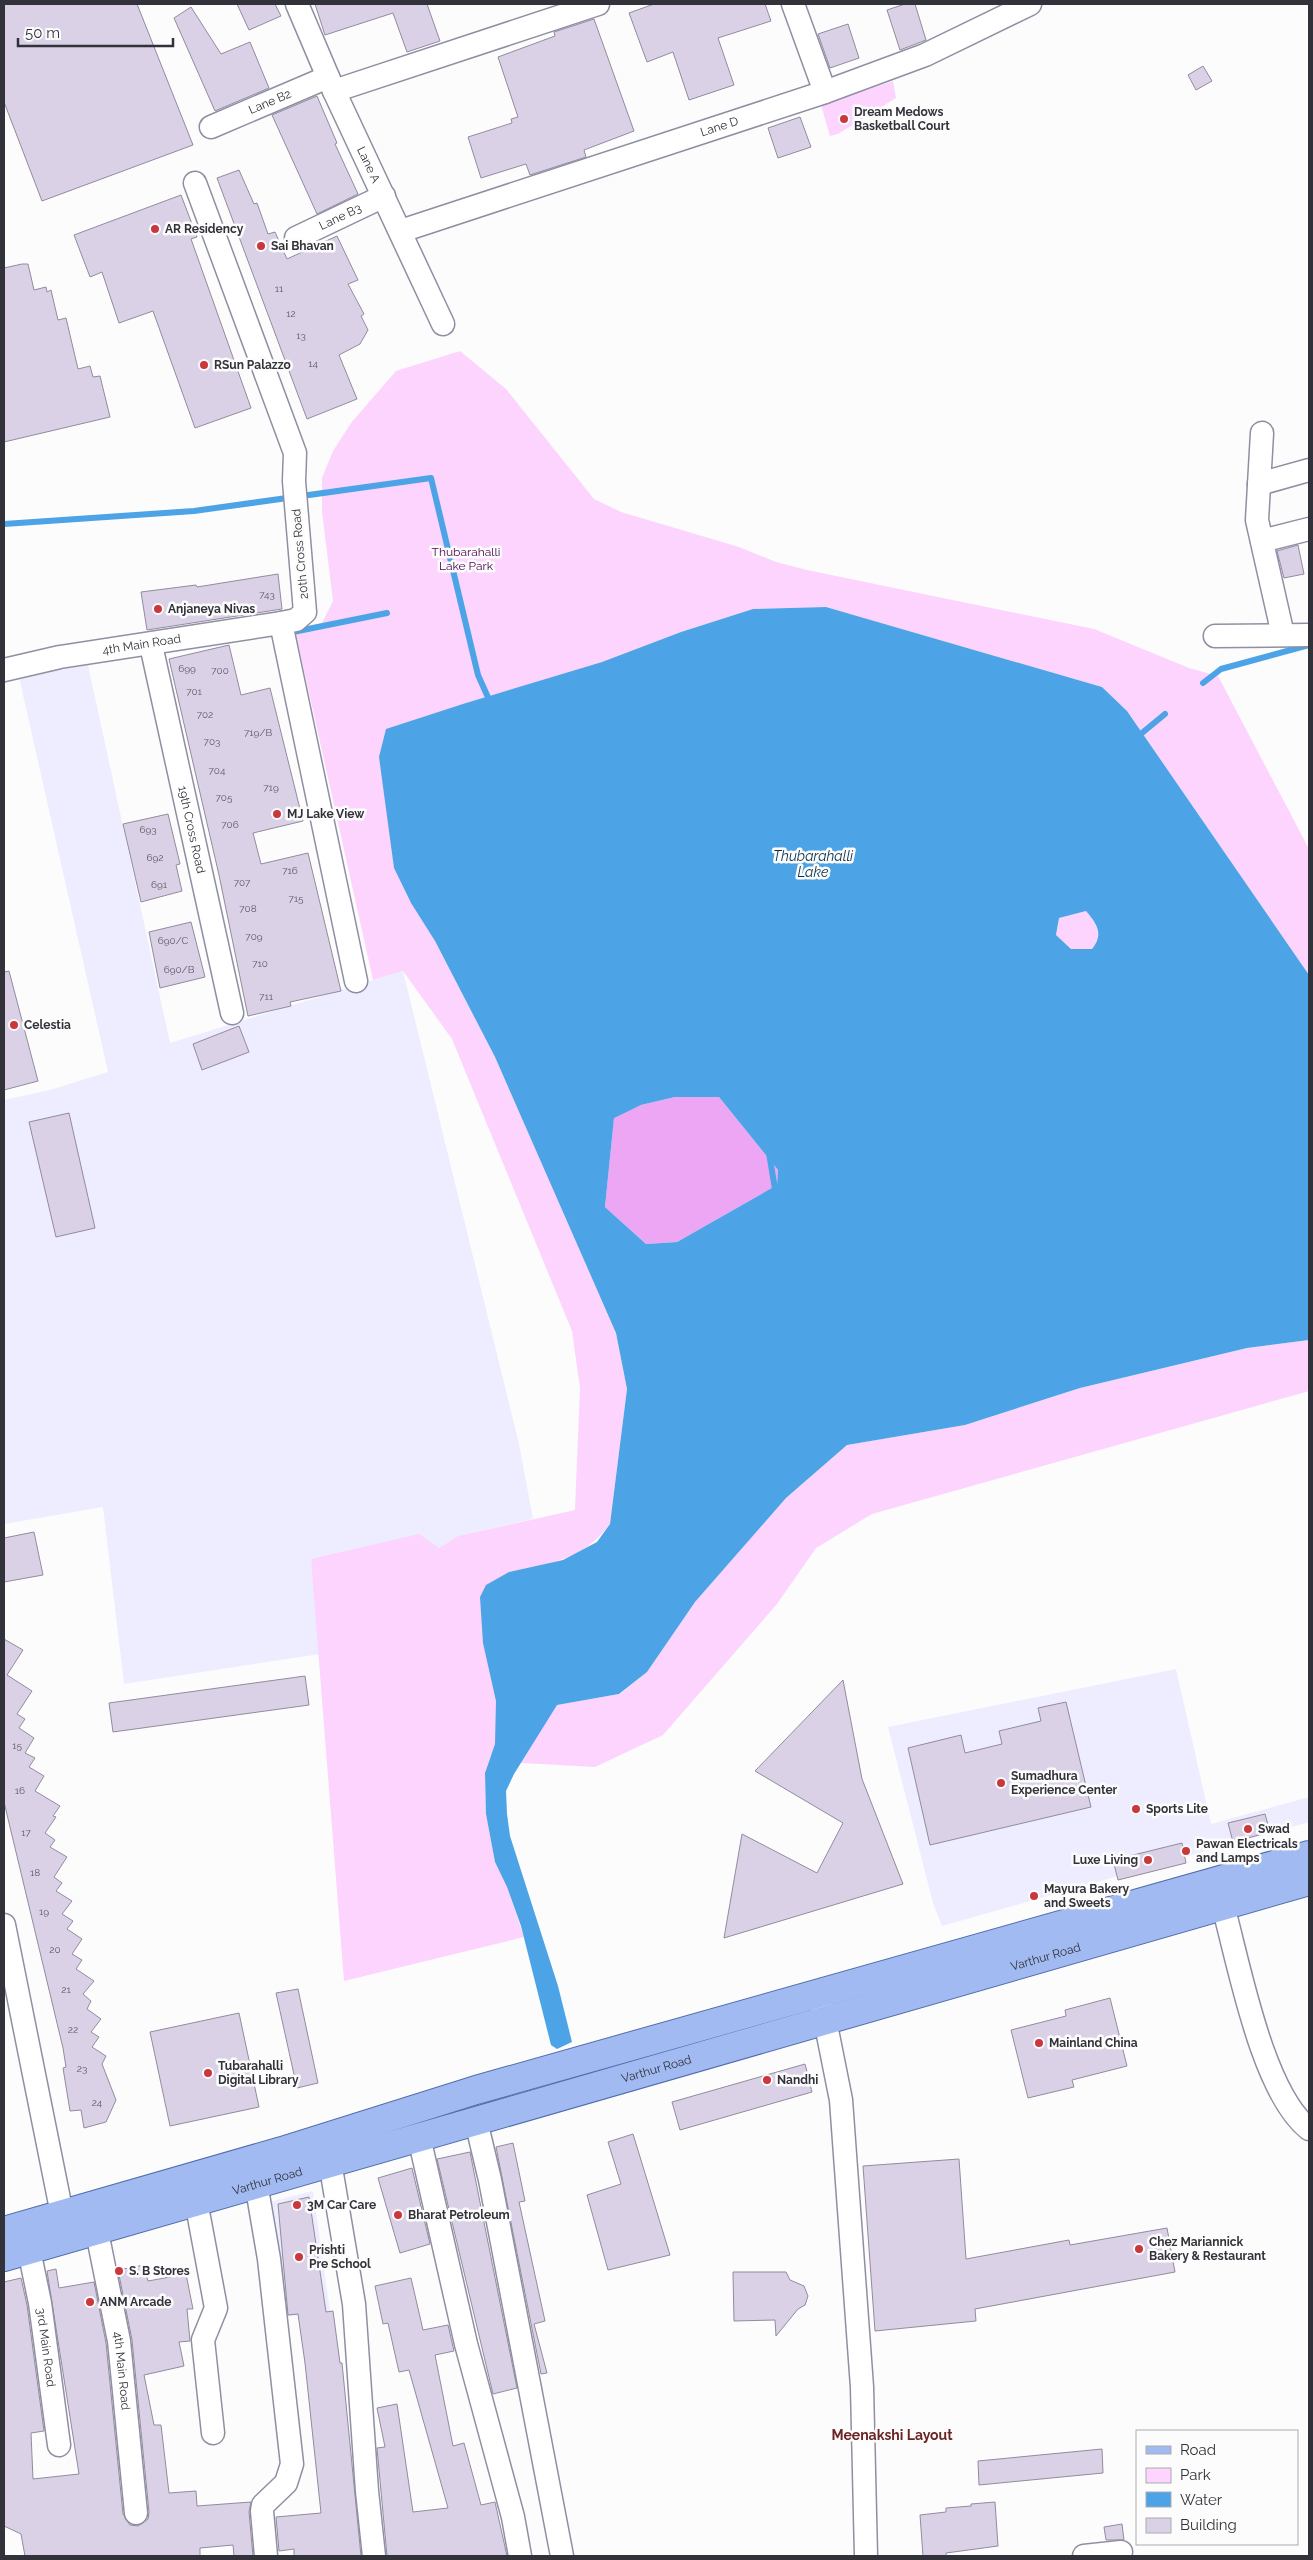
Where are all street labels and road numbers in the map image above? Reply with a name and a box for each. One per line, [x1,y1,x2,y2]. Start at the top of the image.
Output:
street label: Lane B2 [246,87,293,117]
street label: Lane D [699,114,741,139]
street label: Lane A [354,144,383,185]
street label: Lane B3 [317,201,364,233]
street label: 20th Cross Road [289,508,311,600]
street label: 4th Main Road [101,632,182,657]
street label: 19th Cross Road [175,785,208,875]
street label: Varthur Road [1009,1940,1082,1974]
street label: Varthur Road [620,2052,693,2086]
street label: Varthur Road [231,2164,304,2198]
street label: 3rd Main Road [34,2307,58,2388]
street label: 4th Main Road [110,2330,133,2411]

